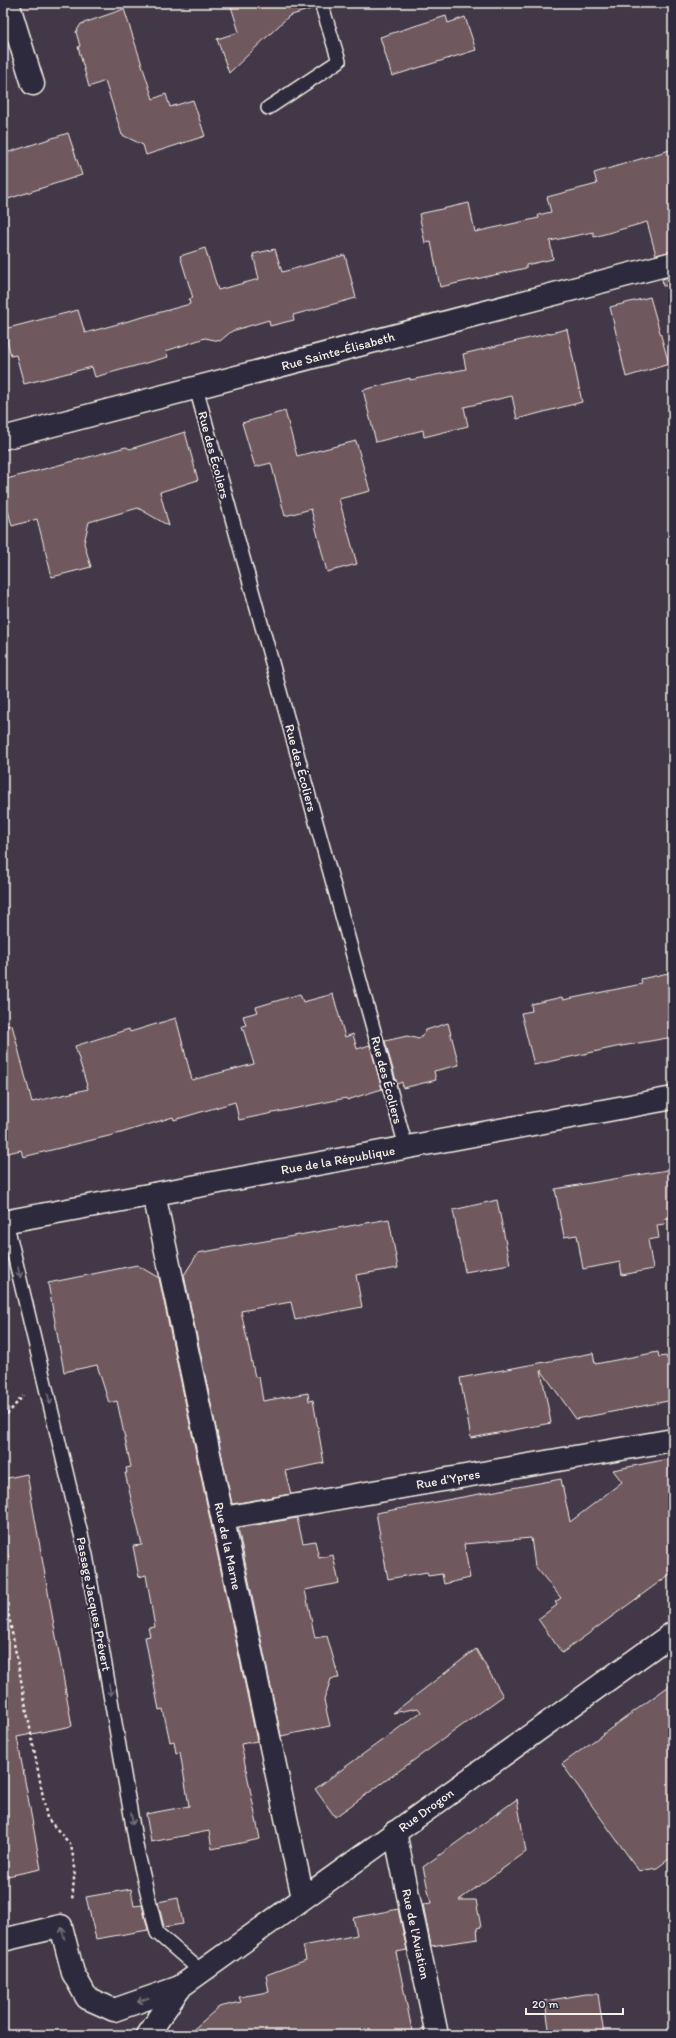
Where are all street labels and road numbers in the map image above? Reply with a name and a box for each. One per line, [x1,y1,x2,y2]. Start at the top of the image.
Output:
street label: Rue Sainte-Élisabeth [280,329,396,373]
street label: Rue des Écoliers [195,409,233,501]
street label: Rue des Écoliers [282,722,320,814]
street label: Rue des Écoliers [368,1034,406,1126]
street label: Rue de la République [280,1143,396,1177]
street label: Rue d'Ypres [415,1466,481,1492]
street label: Rue de la Marne [211,1501,245,1591]
street label: Passage Jacques Prévert [74,1536,114,1672]
street label: Rue Drogon [395,1785,457,1835]
street label: Rue de l'Aviation [399,1887,433,1981]

